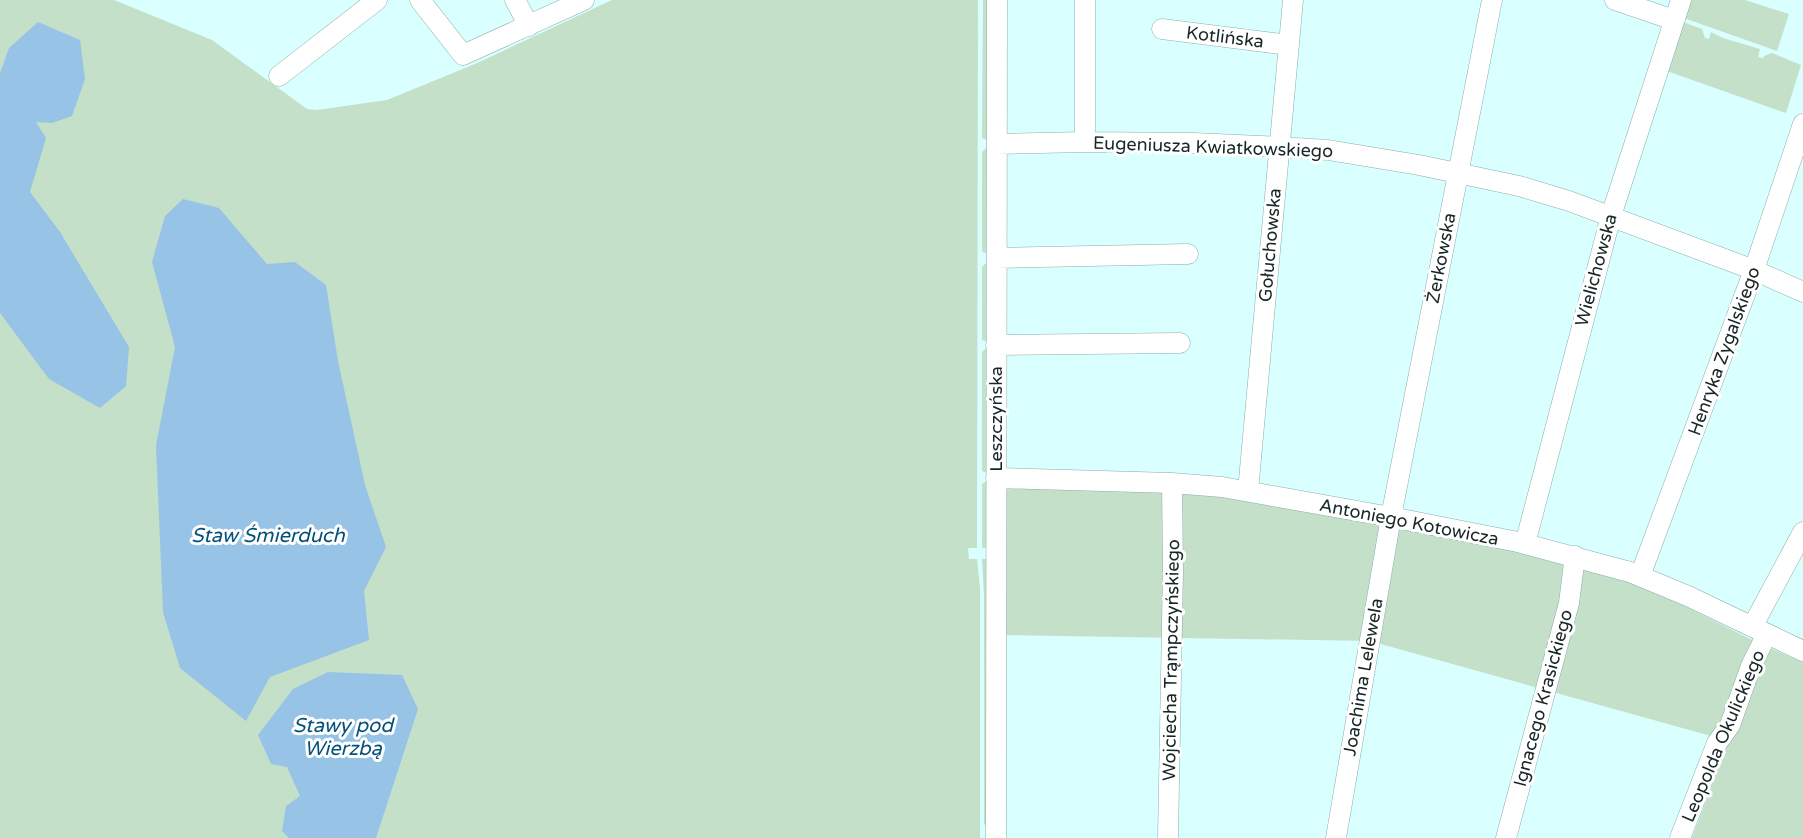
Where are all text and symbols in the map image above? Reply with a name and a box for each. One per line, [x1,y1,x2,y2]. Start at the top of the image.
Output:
street label: Kotlińska [1185,21,1265,53]
street label: Eugeniusza Kwiatkowskiego [1093,132,1334,162]
street label: Gołuchowska [1254,187,1286,303]
street label: Żerkowska [1421,211,1461,305]
street label: Wielichowska [1570,211,1622,329]
street label: Henryka Zygalskiego [1683,264,1765,438]
street label: Leszczyńska [985,366,1007,472]
street label: Antoniego Kotowicza [1317,494,1501,550]
water label: Staw Śmierduch [191,524,346,548]
street label: Wojciecha Trąmpczyńskiego [1158,539,1184,781]
street label: Joachima Lelewela [1338,596,1388,758]
street label: Ignacego Krasickiego [1509,607,1577,789]
street label: Leopolda Okulickiego [1677,647,1769,825]
water label: Stawy pod Wierzbą [293,714,395,761]

